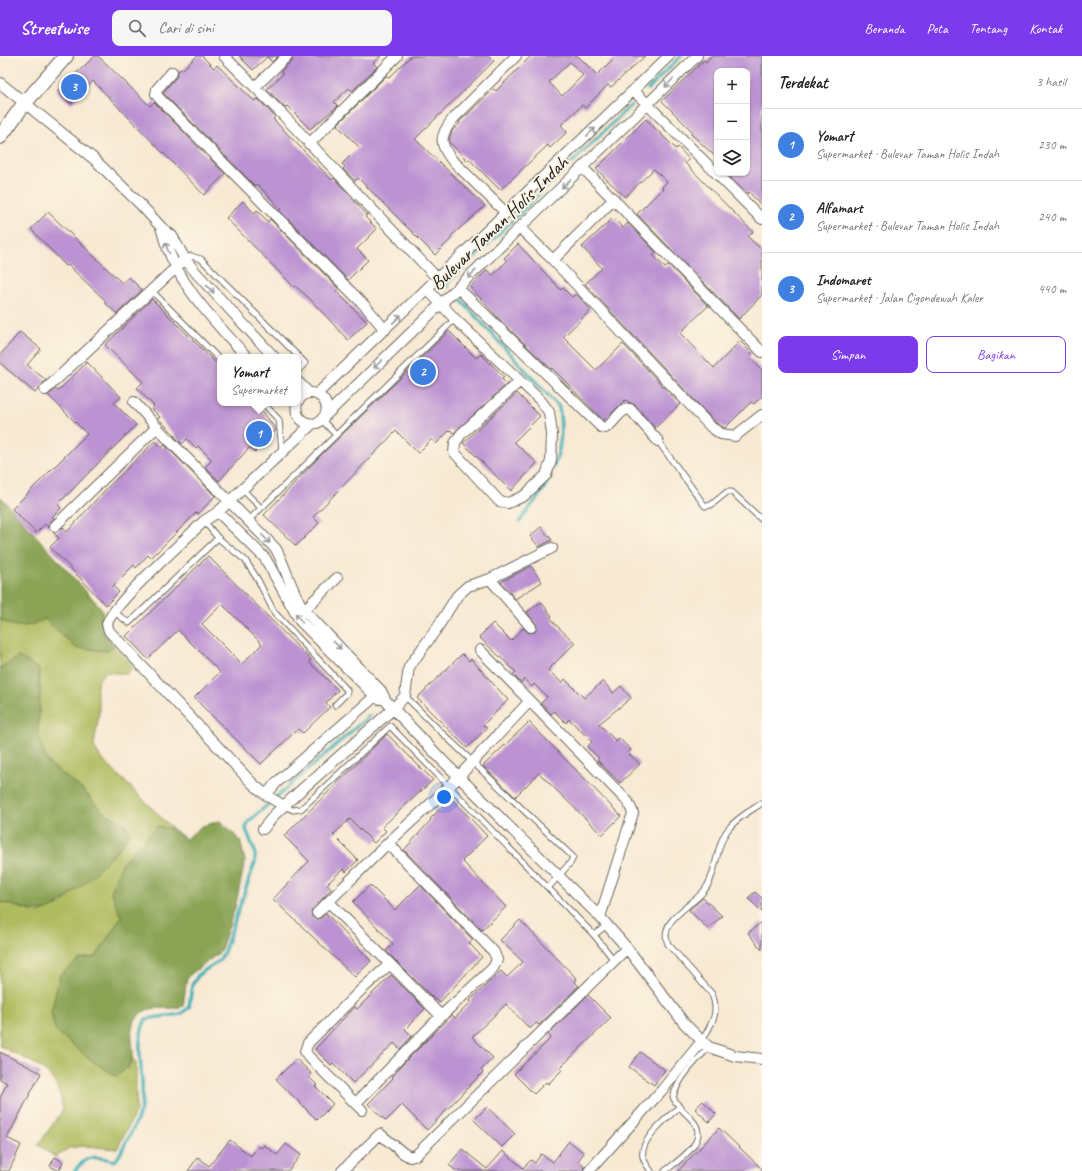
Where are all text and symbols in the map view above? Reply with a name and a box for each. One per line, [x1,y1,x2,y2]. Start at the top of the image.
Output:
search box [112,10,392,46]
text: Streetwise [20,16,88,40]
icon: search [126,17,148,39]
text: Cari di sini [158,19,214,38]
text: Beranda [865,20,905,37]
text: Peta [927,20,948,37]
text: Tentang [970,20,1007,37]
text: Kontak [1029,20,1062,37]
map controls [714,68,750,176]
button: + [714,68,750,104]
pin: 3 [61,72,87,102]
text: Terdekat [778,72,828,93]
text: 3 hasil [1036,74,1066,90]
one-way arrow [664,78,674,88]
button: − [714,104,750,140]
one-way arrow [586,127,596,137]
text: Yomart [816,127,853,146]
text: 1 [788,137,794,153]
text: 230 m [1038,137,1066,153]
button: layers [714,140,750,176]
text: Supermarket · Bulevar Taman Holis Indah [816,146,999,162]
street label: Bulevar Taman Holis Indah [424,149,575,296]
one-way arrow [561,179,571,189]
text: Alfamart [816,199,863,218]
text: 2 [788,209,794,225]
text: 240 m [1038,209,1066,225]
text: Supermarket · Bulevar Taman Holis Indah [816,218,999,234]
one-way arrow [163,242,171,254]
one-way arrow [467,269,477,279]
text: Indomaret [816,271,870,290]
text: 3 [788,281,794,297]
text: 440 m [1038,281,1066,297]
one-way arrow [206,284,215,294]
text: Supermarket · Jalan Cigondewah Kaler [816,290,983,306]
one-way arrow [391,315,401,324]
button: Simpan [778,336,918,373]
button: Bagikan [926,336,1066,373]
popup [217,354,301,406]
pin: 2 [410,357,436,387]
one-way arrow [373,359,383,369]
text: Yomart [231,363,269,382]
text: Supermarket [231,382,287,398]
pin: 1 [246,419,272,449]
one-way arrow [261,534,271,544]
one-way arrow [295,613,303,624]
one-way arrow [332,640,342,650]
your location [434,787,454,807]

